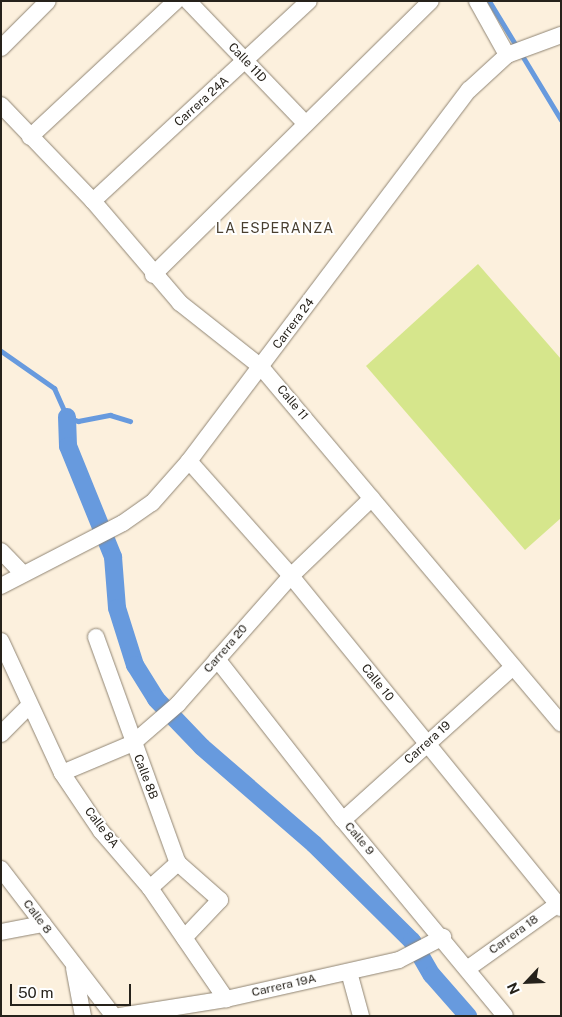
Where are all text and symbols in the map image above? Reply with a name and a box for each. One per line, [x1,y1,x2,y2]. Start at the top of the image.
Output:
street label: Calle 11D [225,40,269,86]
street label: Carrera 24A [172,74,232,130]
district label: LA ESPERANZA [214,220,336,236]
street label: Carrera 24 [270,296,318,352]
street label: Calle 11 [273,383,311,423]
street label: Carrera 20 [201,622,251,676]
street label: Calle 10 [358,662,396,704]
street label: Carrera 19 [402,718,454,768]
street label: Calle 8B [130,752,160,802]
street label: Calle 8A [81,805,121,851]
street label: Calle 9 [341,820,377,858]
street label: Calle 8 [19,897,55,937]
street label: Carrera 18 [486,912,542,958]
north arrow [502,957,552,1007]
street label: Carrera 19A [250,972,318,1000]
scale bar [12,974,134,1006]
text: N [504,980,523,997]
text: 50 m [18,984,53,1001]

